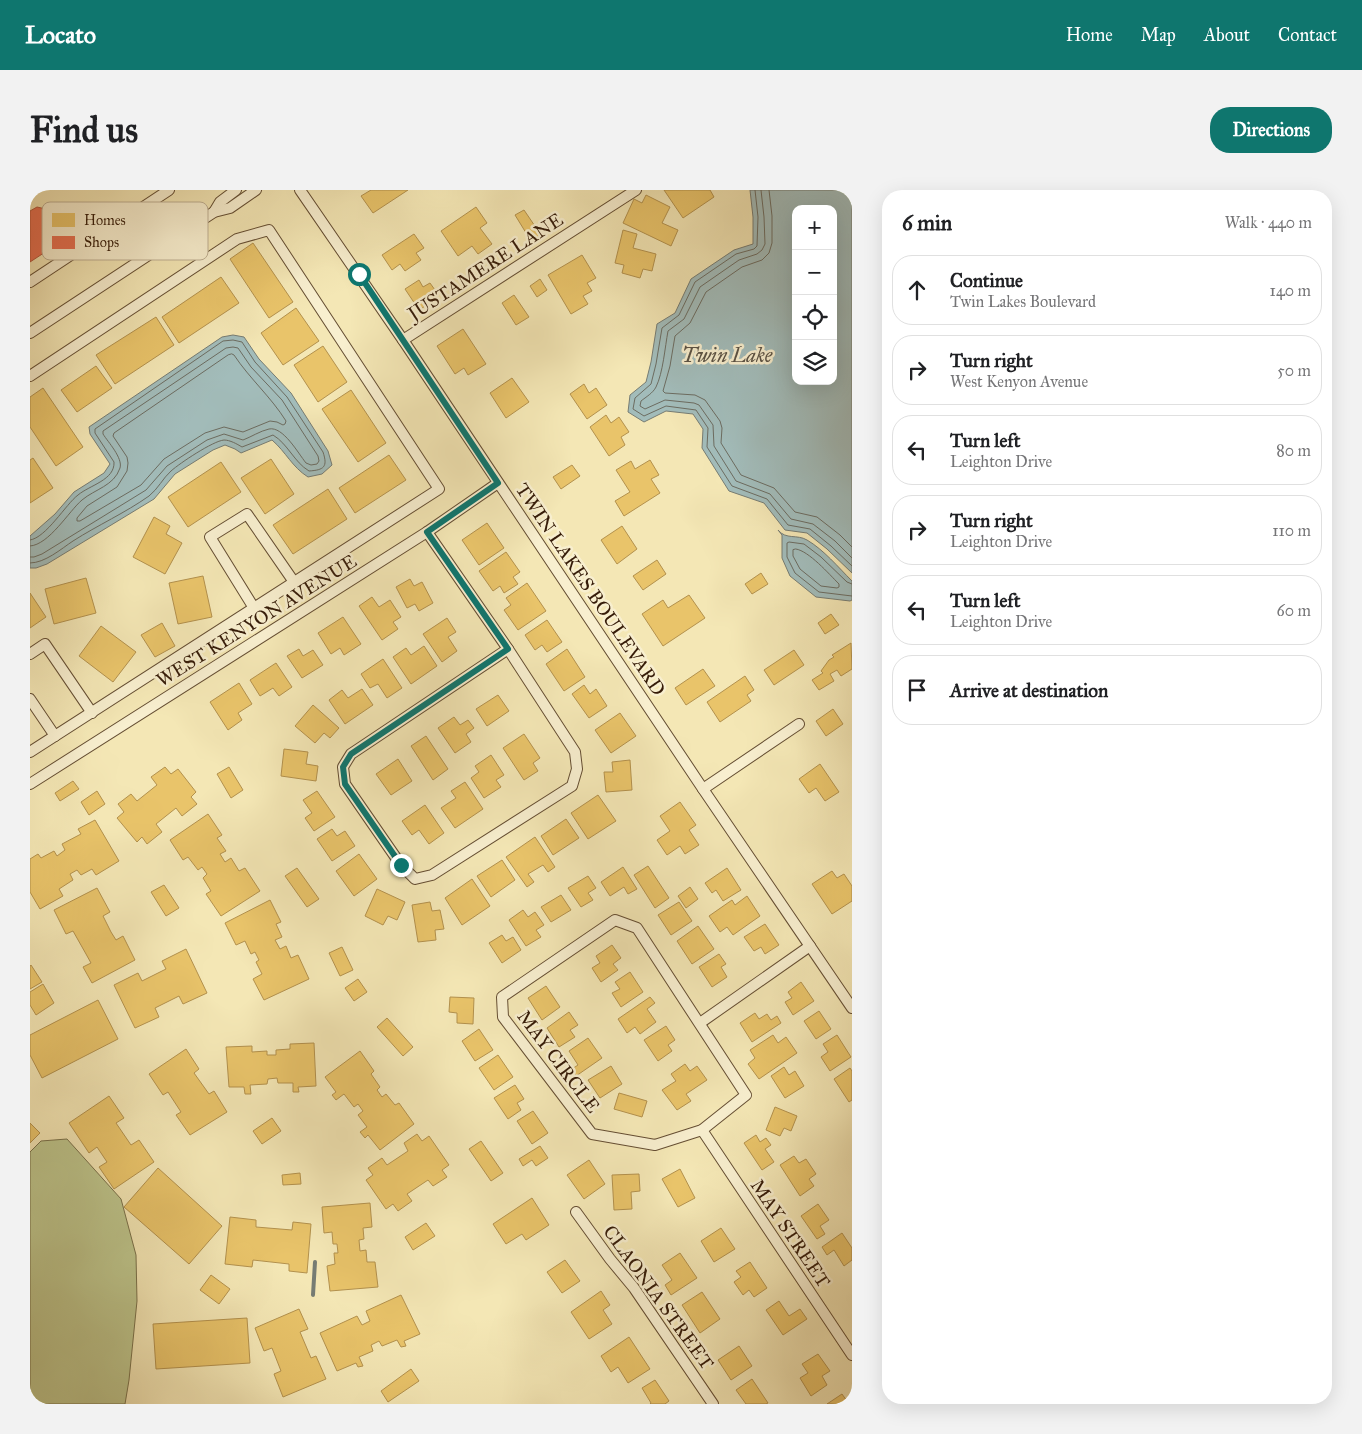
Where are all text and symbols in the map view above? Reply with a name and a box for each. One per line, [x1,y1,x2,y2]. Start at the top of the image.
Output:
text: Locato [25,20,96,50]
text: Home [1066,24,1113,46]
text: Map [1141,24,1176,46]
text: About [1204,24,1250,46]
text: Contact [1278,24,1337,46]
button: Directions [1210,107,1332,153]
text: Find us [30,109,138,152]
legend [42,202,208,260]
map controls [792,205,837,385]
button: + [792,205,837,250]
street label: JUSTAMERE LANE [402,207,568,327]
text: 6 min [902,210,952,236]
text: Homes [84,212,126,229]
text: Walk · 440 m [1225,213,1312,232]
text: Shops [84,234,119,251]
button: − [792,250,837,295]
route start [348,263,371,286]
text: Continue [950,269,1023,292]
icon: ahead [903,276,931,304]
text: 140 m [1270,281,1311,300]
text: Twin Lakes Boulevard [950,292,1096,311]
button: locate [792,295,837,340]
button: layers [792,340,837,385]
water label: Twin Lake [682,343,773,367]
text: Turn right [950,349,1033,372]
icon: right [903,356,931,384]
text: 50 m [1277,361,1311,380]
text: West Kenyon Avenue [950,372,1088,391]
text: Turn left [950,429,1020,452]
icon: left [903,436,931,464]
text: 80 m [1276,441,1311,460]
text: Leighton Drive [950,452,1052,471]
street label: TWIN LAKES BOULEVARD [511,479,670,700]
text: Turn right [950,509,1033,532]
icon: right [903,516,931,544]
text: 110 m [1272,521,1311,540]
text: Leighton Drive [950,532,1052,551]
street label: WEST KENYON AVENUE [152,549,361,692]
text: Turn left [950,589,1020,612]
icon: left [903,596,931,624]
text: 60 m [1277,601,1311,620]
text: Leighton Drive [950,612,1052,631]
icon: arrive [903,676,931,704]
text: Arrive at destination [950,679,1108,702]
route end [390,854,413,877]
street label: MAY CIRCLE [512,1005,605,1118]
street label: MAY STREET [746,1175,835,1292]
street label: CLAONIA STREET [598,1221,719,1374]

